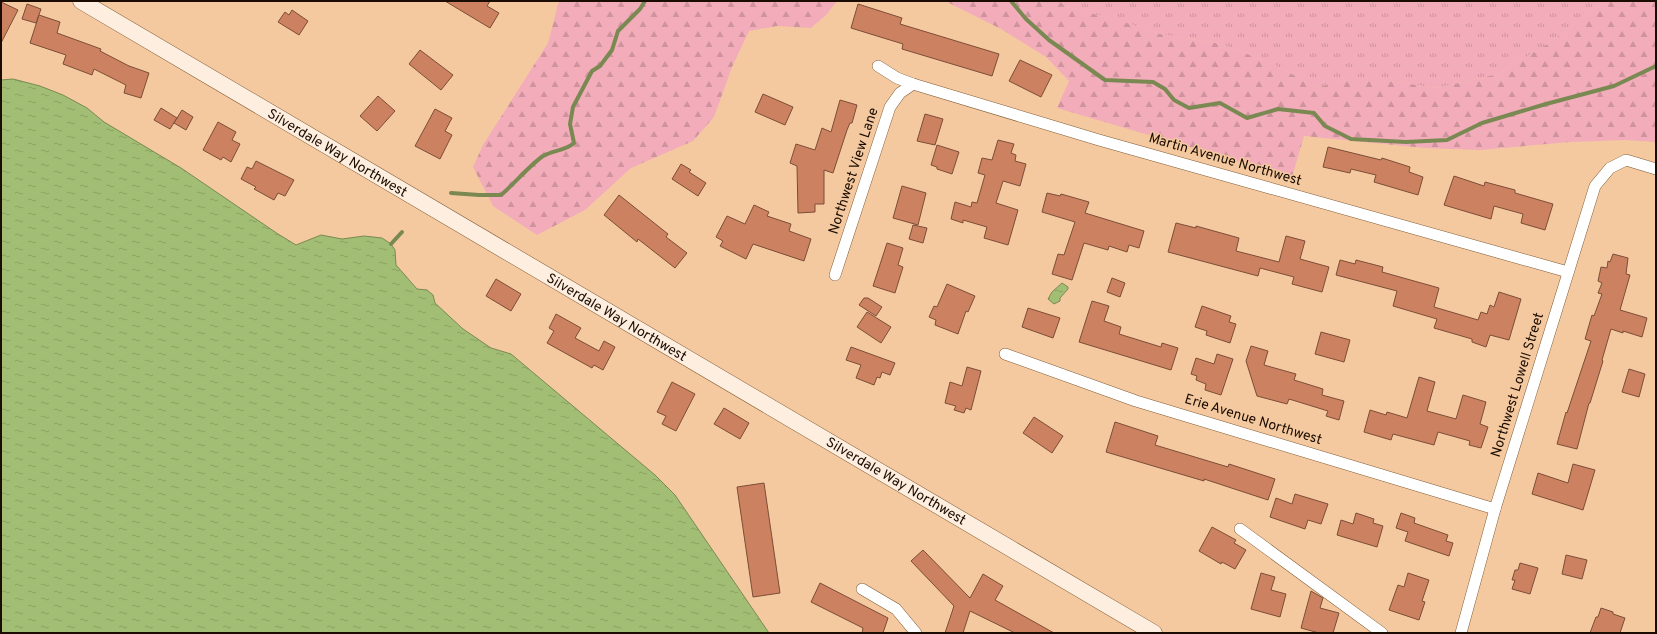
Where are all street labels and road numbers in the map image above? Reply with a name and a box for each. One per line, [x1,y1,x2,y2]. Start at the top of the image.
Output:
street label: Silverdale Way Northwest [264,105,410,201]
street label: Northwest View Lane [825,106,883,236]
street label: Martin Avenue Northwest [1147,130,1303,190]
street label: Silverdale Way Northwest [543,270,690,365]
street label: Northwest Lowell Street [1488,311,1548,459]
street label: Erie Avenue Northwest [1182,391,1324,449]
street label: Silverdale Way Northwest [823,434,969,529]

